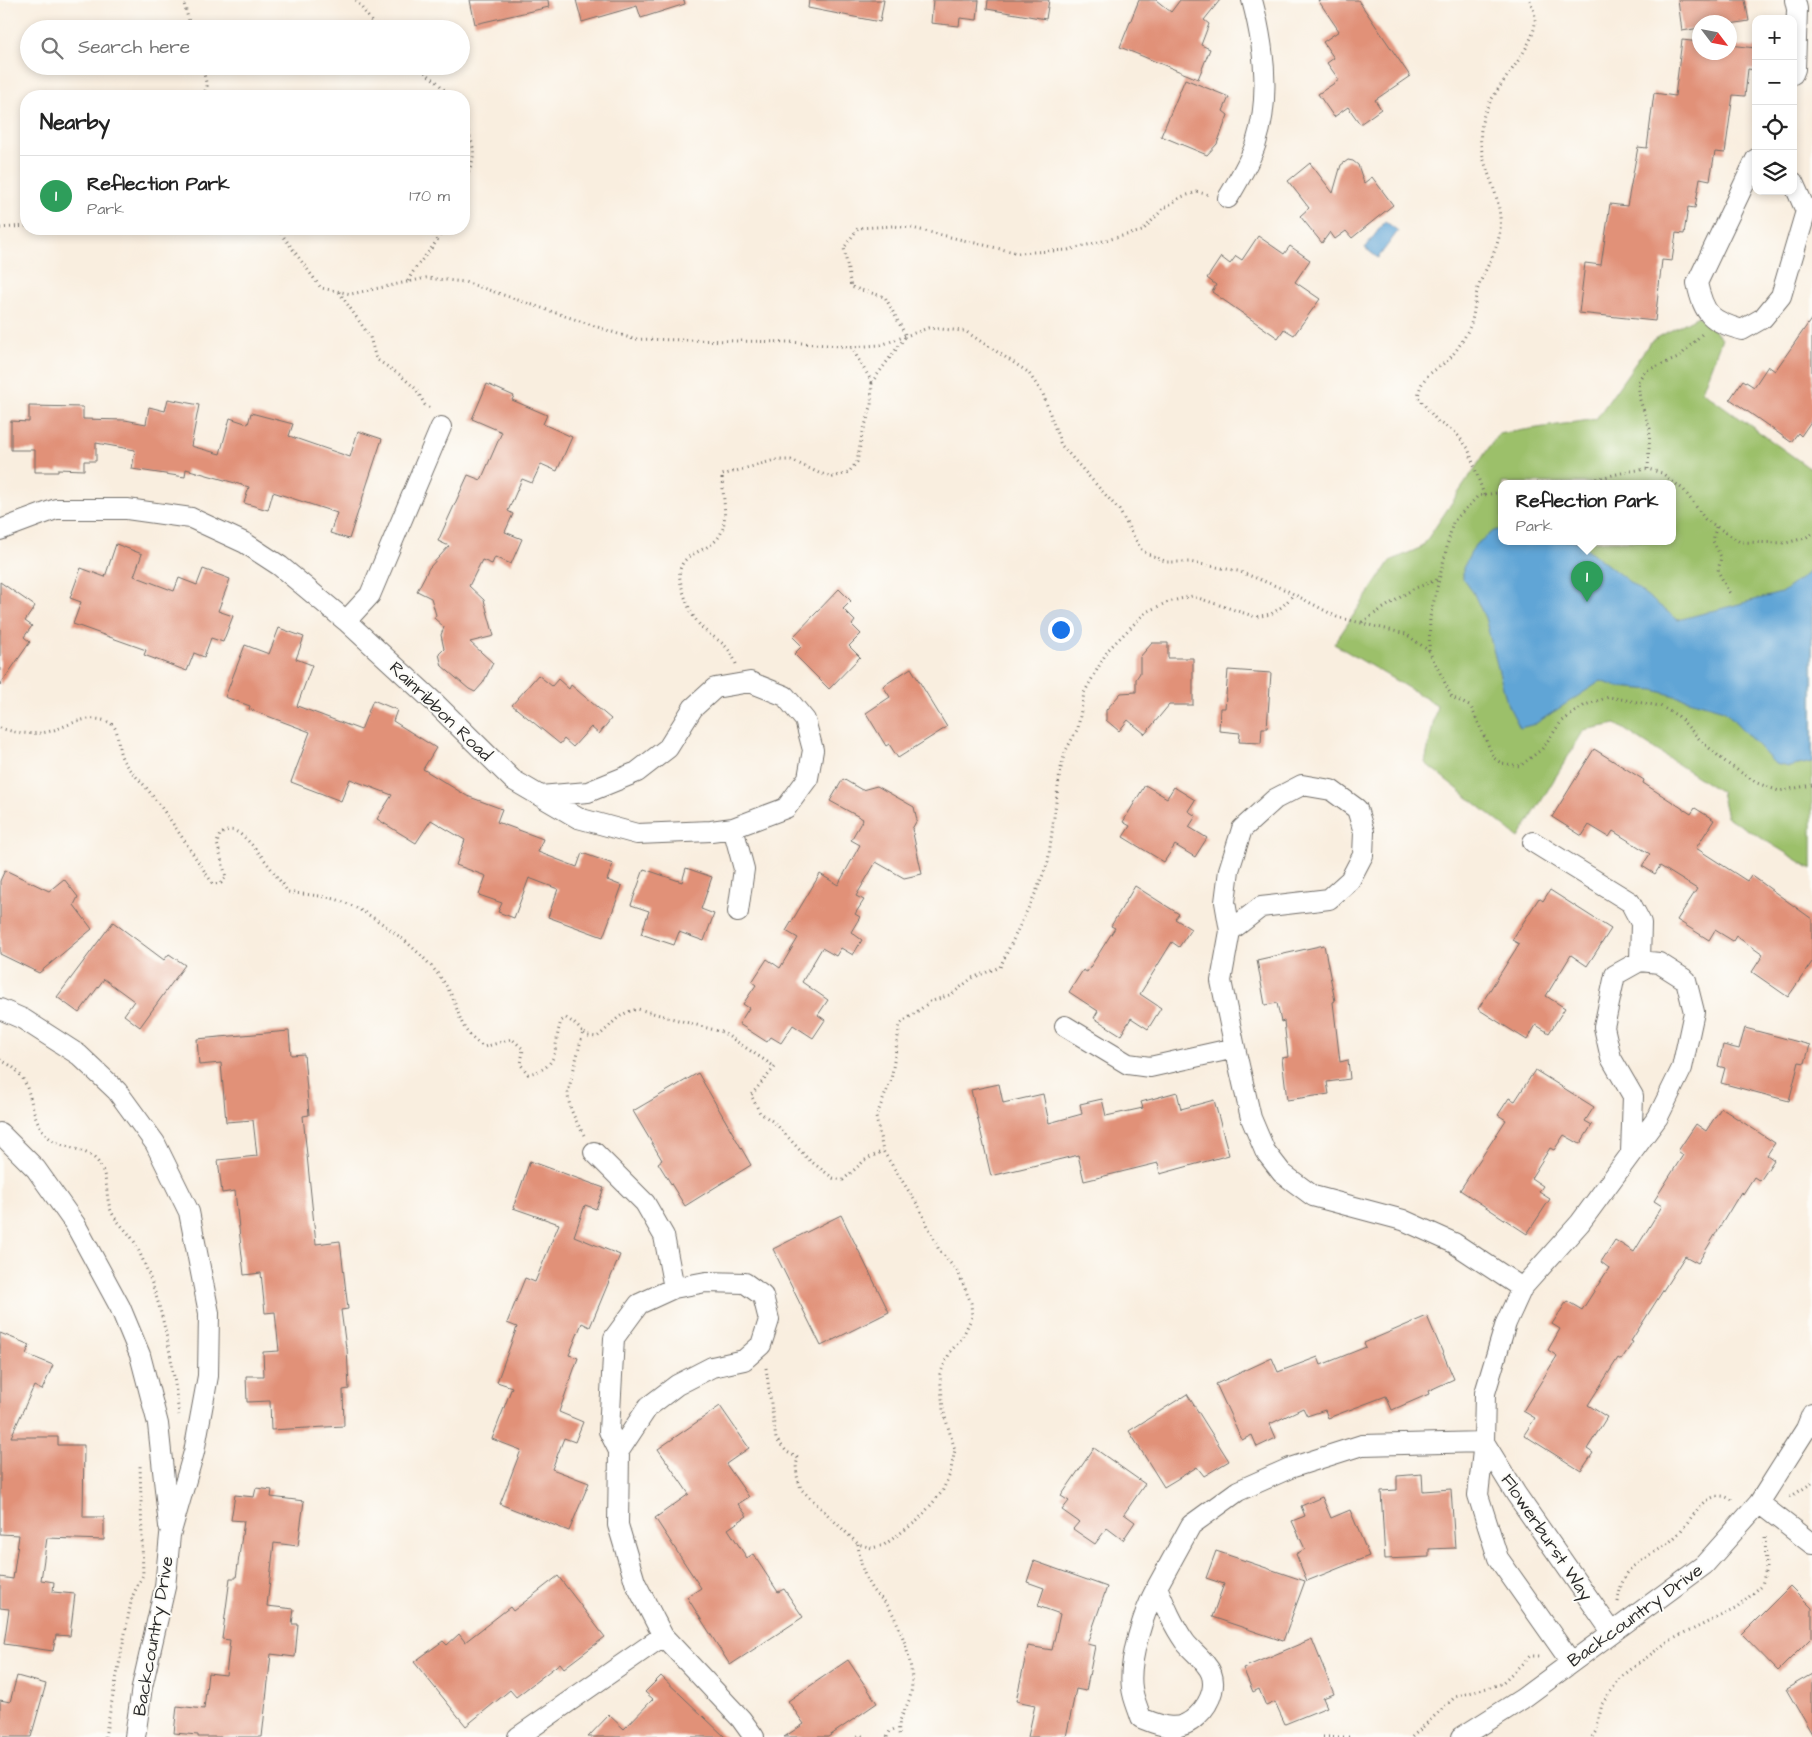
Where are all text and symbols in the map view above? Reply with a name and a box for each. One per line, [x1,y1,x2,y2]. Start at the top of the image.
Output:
north arrow [1692,15,1737,60]
map controls [1752,15,1797,195]
button: + [1752,15,1797,60]
search box [20,20,470,75]
icon: search [38,34,66,62]
text: Search here [78,34,190,61]
button: − [1752,60,1797,105]
button: locate [1752,105,1797,150]
text: Nearby [40,108,110,137]
button: layers [1752,150,1797,195]
text: Reflection Park [87,171,230,198]
text: 1 [55,185,57,207]
text: 170 m [409,185,450,207]
text: Park [87,198,124,220]
popup [1498,480,1676,545]
text: Reflection Park [1516,488,1658,515]
text: Park [1516,515,1553,537]
pin: 1 [1571,561,1603,602]
your location [1048,617,1074,643]
street label: Rainribbon Road [384,656,498,767]
street label: Flowerburst Way [1494,1469,1598,1606]
street label: Backcountry Drive [127,1554,181,1718]
street label: Backcountry Drive [1563,1558,1709,1674]

